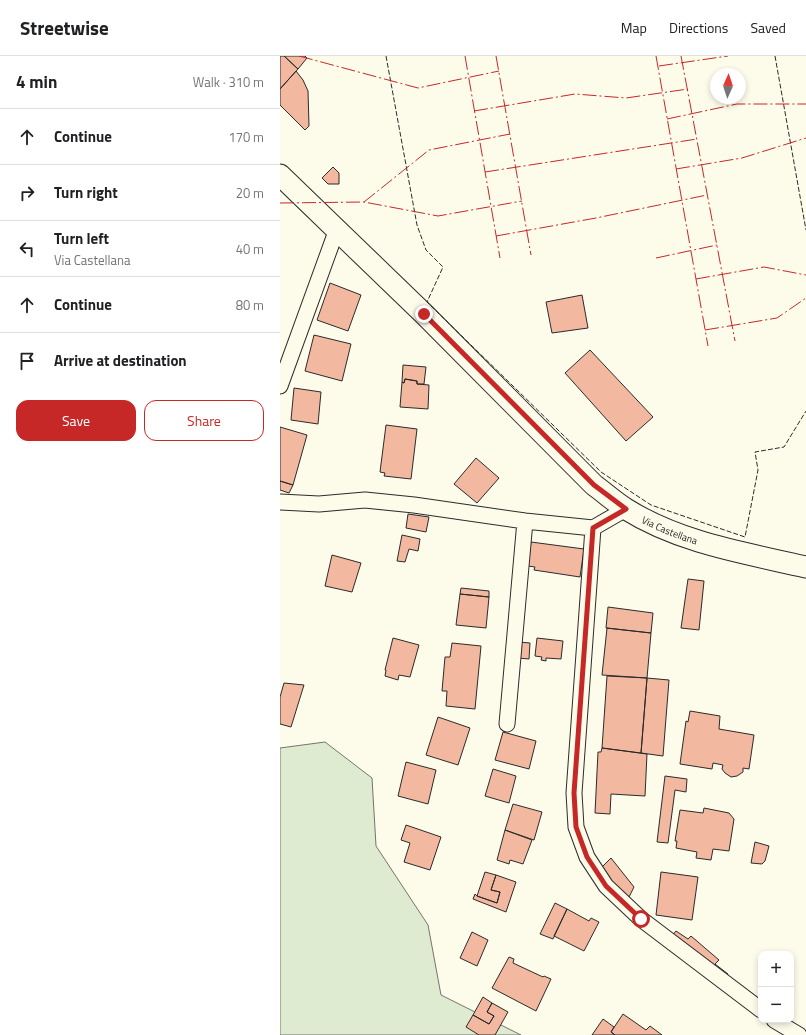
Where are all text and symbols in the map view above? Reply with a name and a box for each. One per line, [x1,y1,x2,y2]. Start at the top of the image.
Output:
text: Streetwise [20,13,109,42]
text: Map [621,17,647,38]
text: Directions [669,17,728,38]
text: Saved [750,17,786,38]
north arrow [710,68,746,104]
text: 4 min [16,69,57,95]
text: Walk · 310 m [193,72,264,92]
text: Continue [54,125,112,148]
icon: ahead [16,126,38,148]
text: 170 m [228,127,264,147]
text: Turn right [54,181,118,204]
icon: right [16,182,38,204]
text: 20 m [236,183,264,203]
text: Turn left [54,227,109,250]
icon: left [16,238,38,260]
text: 40 m [236,239,264,259]
text: Via Castellana [54,250,131,270]
text: Continue [54,293,112,316]
icon: ahead [16,294,38,316]
text: 80 m [236,295,264,315]
route end [415,305,433,323]
text: Arrive at destination [54,349,187,372]
icon: arrive [16,350,38,372]
button: Save [16,400,136,441]
button: Share [144,400,264,441]
street label: Via Castellana [639,512,699,548]
route start [632,910,650,928]
map controls [758,951,794,1023]
button: + [758,951,794,987]
button: − [758,987,794,1023]

